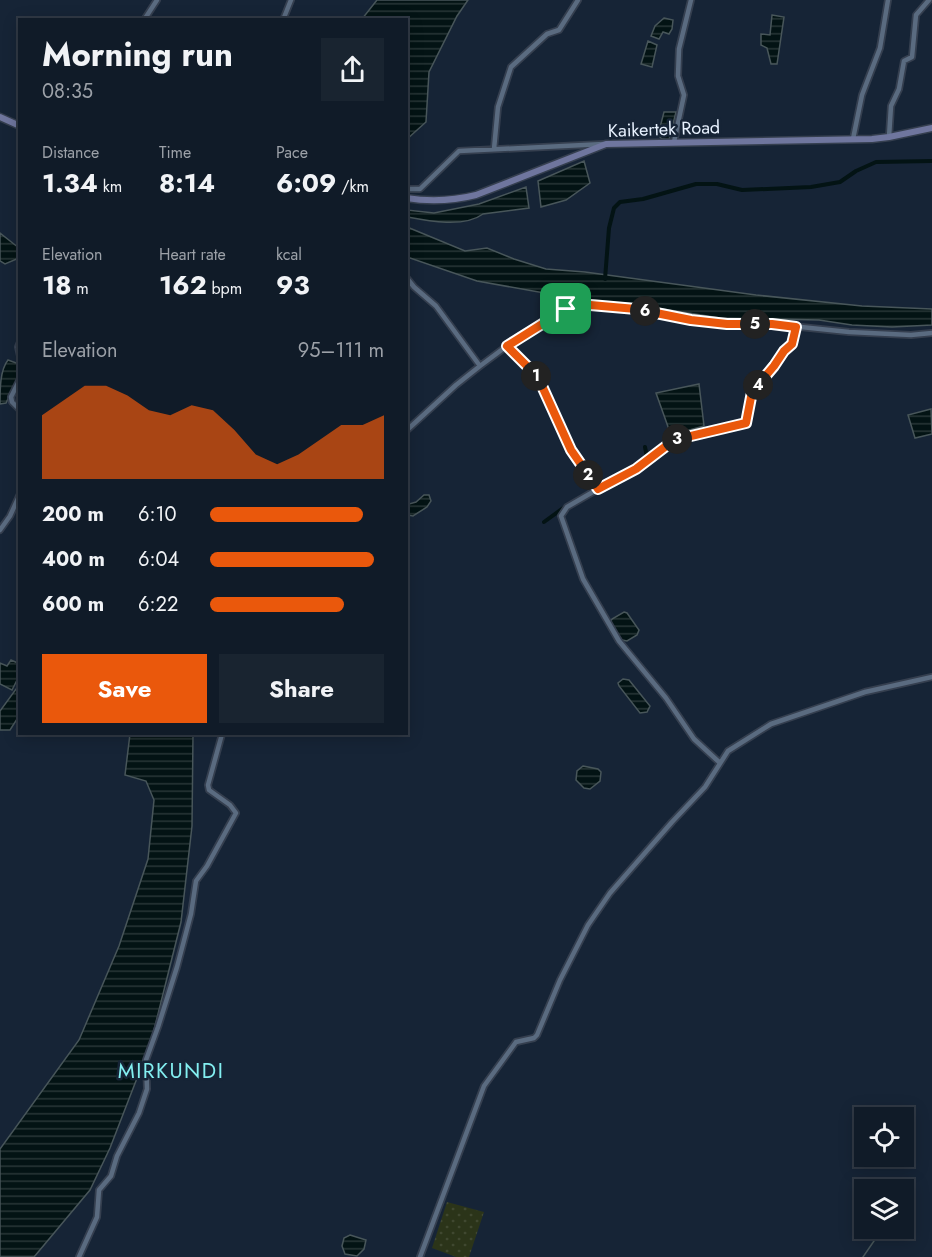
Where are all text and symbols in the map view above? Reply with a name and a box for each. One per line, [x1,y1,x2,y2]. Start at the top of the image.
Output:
text: Morning run [42,31,233,78]
button: share [321,38,384,101]
text: 08:35 [42,77,93,106]
street label: Kaikertek Road [607,114,721,144]
text: Distance [42,141,99,164]
text: Time [159,141,191,164]
text: Pace [276,141,308,164]
text: 1.34 [42,164,98,202]
text: 8:14 [159,164,215,202]
text: 6:09 [276,164,336,202]
text: km [98,175,122,198]
text: /km [336,175,369,198]
text: Elevation [42,243,102,266]
text: Heart rate [159,243,226,266]
text: kcal [276,243,302,266]
text: 18 [42,266,72,304]
text: 162 [159,266,207,304]
text: 93 [276,266,310,304]
text: m [72,277,89,300]
text: bpm [207,277,242,300]
pin [540,283,591,334]
icon: arrive [549,292,582,325]
pin: 6 [630,296,660,326]
text: 6 [640,299,650,322]
pin: 5 [740,309,770,339]
text: 5 [750,312,760,335]
text: Elevation [42,336,117,365]
text: 95–111 m [298,336,384,365]
pin: 1 [521,361,551,391]
text: 1 [532,364,540,387]
pin: 4 [743,370,773,400]
text: 4 [752,373,764,396]
pin: 3 [662,424,692,454]
text: 3 [672,427,682,450]
pin: 2 [573,460,603,490]
text: 2 [583,463,593,486]
text: 200 m [42,500,104,529]
text: 6:10 [138,500,177,529]
text: 400 m [42,545,105,574]
text: 6:04 [138,545,179,574]
text: 600 m [42,590,104,619]
text: 6:22 [138,590,178,619]
button: Save [42,654,207,723]
button: Share [219,654,384,723]
district label: MIRKUNDI [118,1056,224,1086]
map controls [854,1107,914,1239]
button: locate [854,1107,914,1167]
button: layers [854,1179,914,1239]

